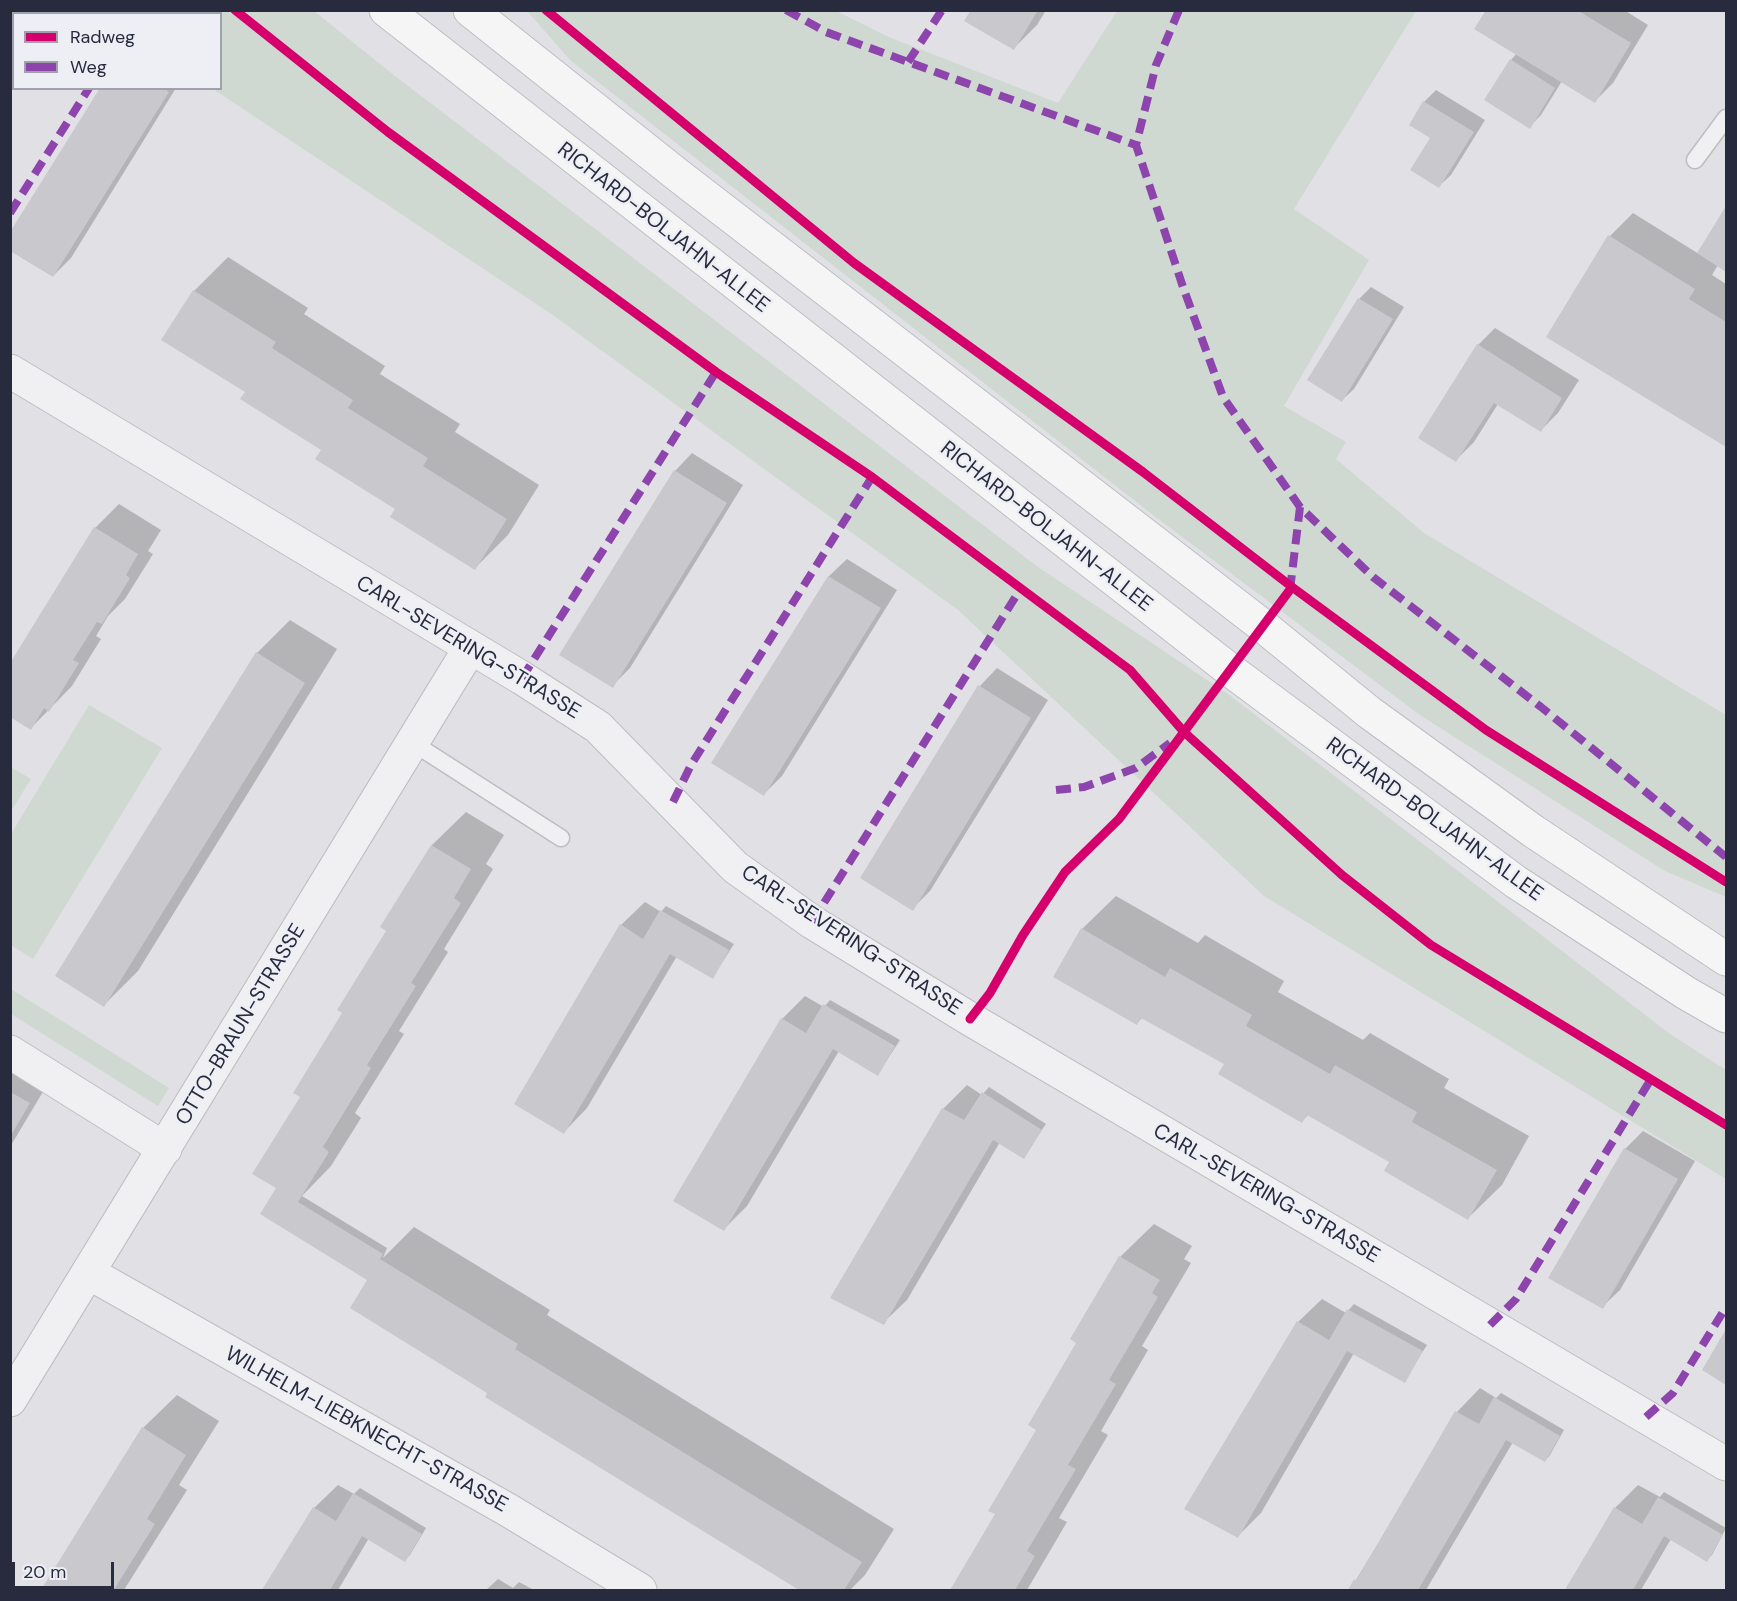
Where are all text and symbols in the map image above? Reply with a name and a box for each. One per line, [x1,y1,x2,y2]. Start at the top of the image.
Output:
legend [12,12,222,90]
text: Radweg [70,25,135,49]
text: Weg [70,55,107,79]
street label: RICHARD-BOLJAHN-ALLEE [552,137,774,319]
street label: RICHARD-BOLJAHN-ALLEE [935,436,1157,618]
street label: CARL-SEVERING-STRASSE [351,571,585,725]
street label: RICHARD-BOLJAHN-ALLEE [1321,733,1547,907]
street label: CARL-SEVERING-STRASSE [736,860,966,1022]
street label: OTTO-BRAUN-STRASSE [171,920,311,1130]
street label: CARL-SEVERING-STRASSE [1148,1119,1384,1269]
street label: WILHELM-LIEBKNECHT-STRASSE [220,1342,512,1518]
scale bar [15,1550,117,1588]
text: 20 m [23,1560,66,1584]

